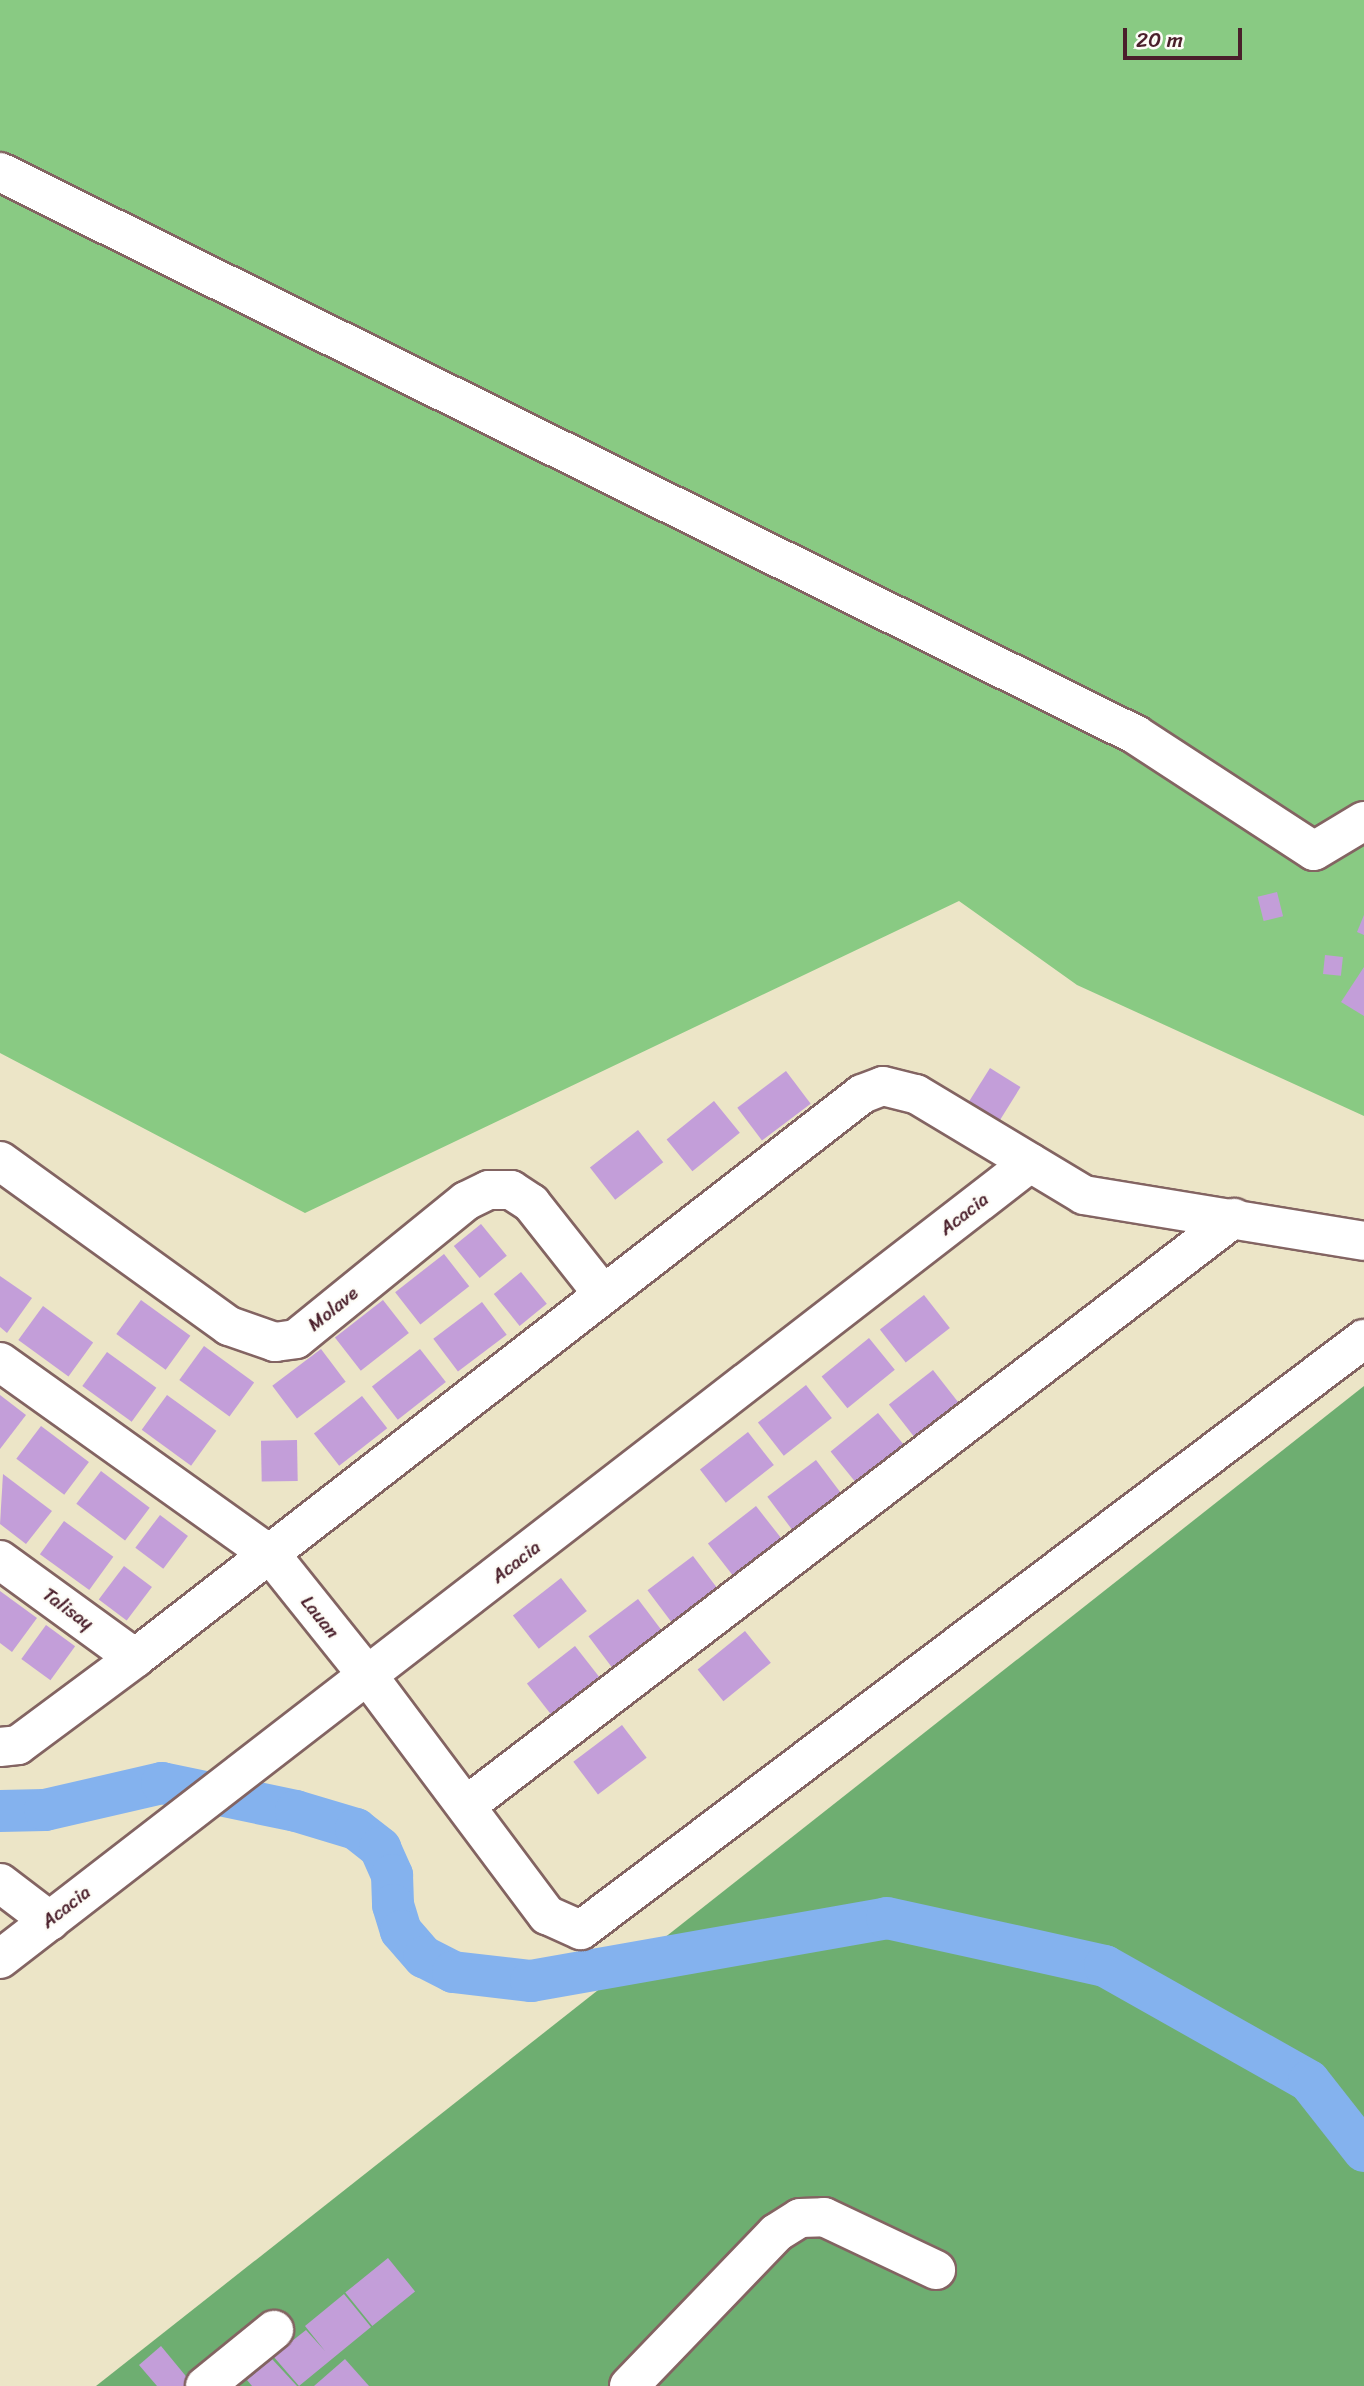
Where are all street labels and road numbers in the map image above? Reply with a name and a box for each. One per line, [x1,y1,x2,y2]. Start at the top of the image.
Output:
street label: Acacia [935,1188,993,1240]
street label: Molave [303,1282,363,1336]
street label: Acacia [487,1536,545,1588]
street label: Talisay [38,1583,98,1635]
street label: Lauan [296,1591,344,1643]
street label: Acacia [37,1881,95,1933]

